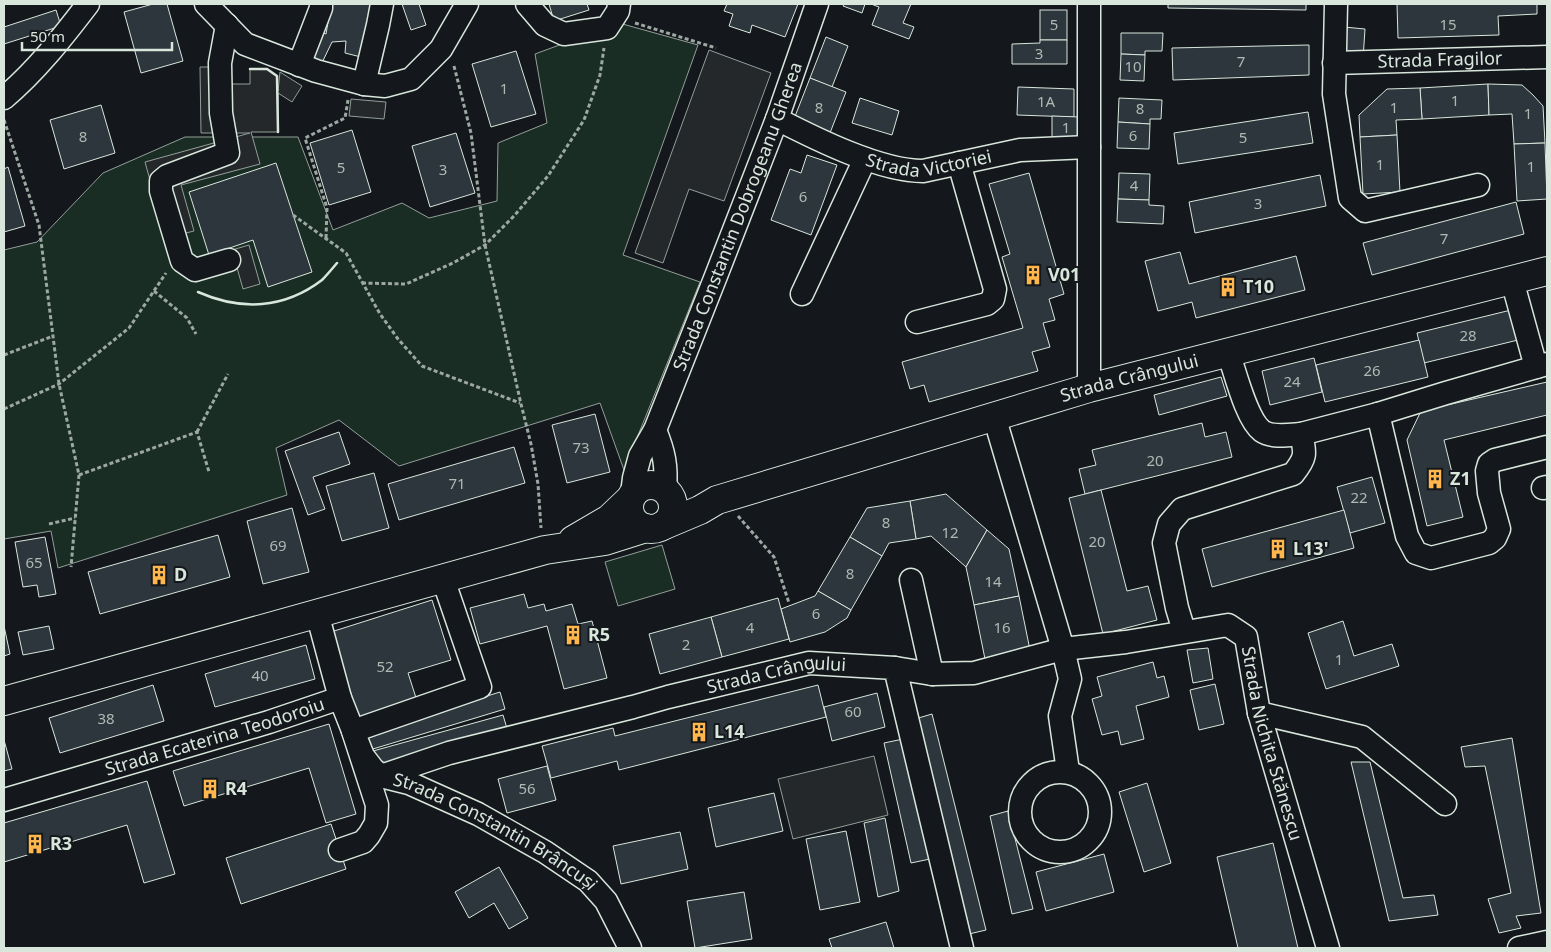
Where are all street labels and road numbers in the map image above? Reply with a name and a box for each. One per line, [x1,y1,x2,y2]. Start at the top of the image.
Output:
street label: Strada Fragilor [1377,45,1503,73]
street label: Strada Constantin Dobrogeanu Gherea [667,58,807,374]
street label: Strada Victoriei [863,144,994,182]
street label: Strada Crângului [1057,348,1201,407]
street label: Strada Nichita Stănescu [1237,644,1309,843]
street label: Strada Crângului [704,649,847,698]
street label: Strada Ecaterina Teodoroiu [102,691,327,781]
street label: Strada Constantin Brâncuși [391,767,604,895]

